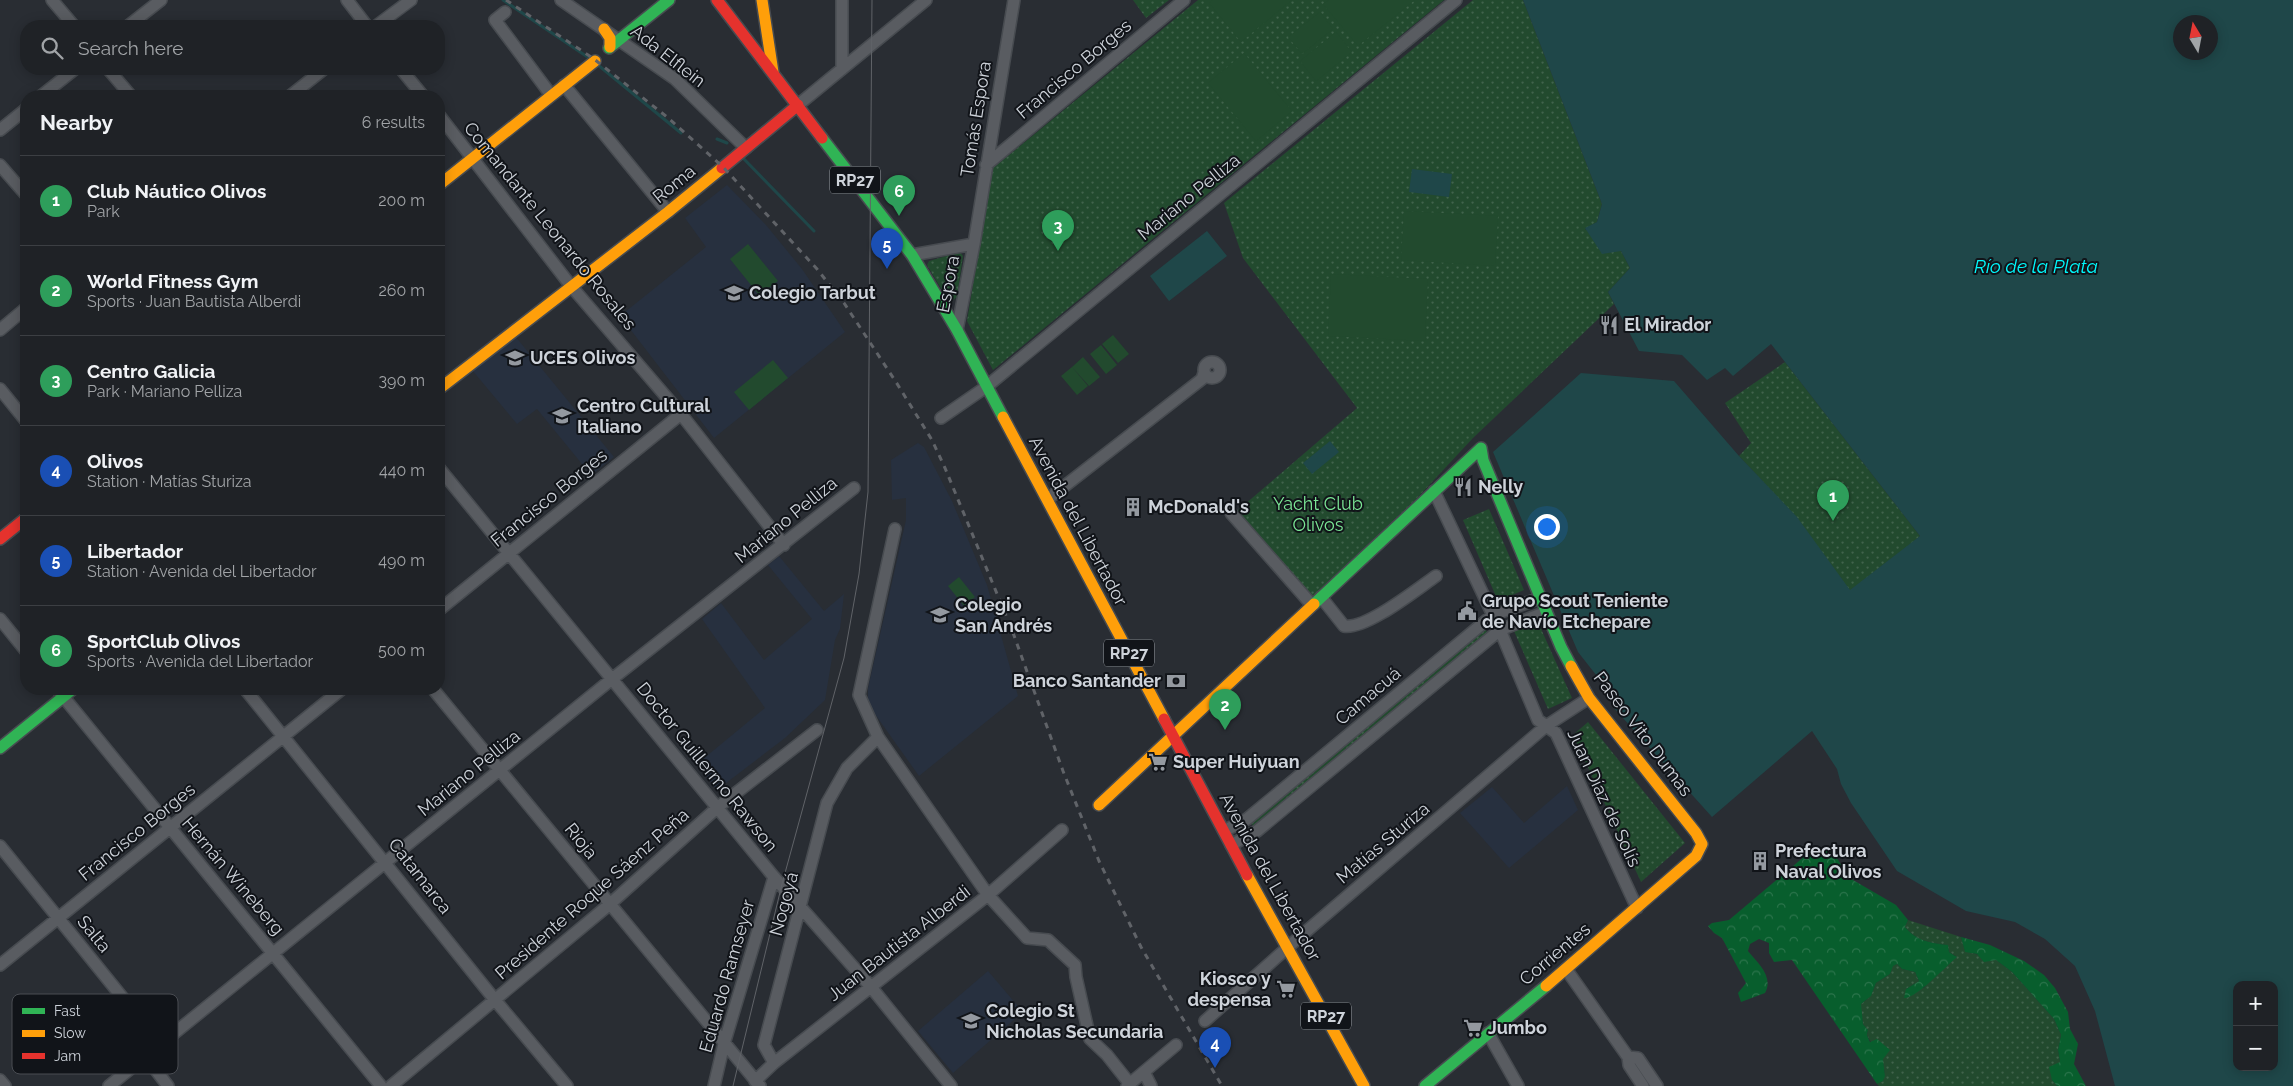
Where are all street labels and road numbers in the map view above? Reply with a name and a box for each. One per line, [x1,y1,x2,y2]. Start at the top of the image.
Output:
street label: Francisco Borges [1012,14,1136,123]
street label: Ada Elflein [627,20,710,91]
street label: Tomás Espora [956,60,995,178]
street label: Comandante Leonardo Rosales [460,117,641,334]
street label: Mariano Pelliza [1133,149,1244,244]
street label: Roma [648,160,699,207]
road number: RP27 [830,166,880,194]
street label: Espora [932,254,963,314]
street label: Avenida del Libertador [1025,433,1132,610]
street label: Francisco Borges [486,444,611,551]
street label: Mariano Pelliza [730,472,841,567]
road number: RP27 [1104,640,1154,666]
street label: Camacuá [1331,662,1405,729]
street label: Paseo Vito Dumas [1590,667,1697,800]
street label: Doctor Guillermo Rawson [633,678,782,856]
street label: Mariano Pelliza [413,725,524,820]
street label: Juan Díaz de Solís [1563,726,1646,870]
street label: Francisco Borges [74,778,199,885]
street label: Avenida del Libertador [1216,789,1326,965]
street label: Matías Sturiza [1332,798,1433,888]
street label: Presidente Roque Sáenz Peña [490,804,693,984]
street label: Hernán Wineberg [178,812,289,939]
street label: Rioja [561,818,602,863]
street label: Catamarca [384,834,456,918]
street label: Nogoyá [765,870,802,938]
street label: Juan Bautista Alberdi [823,880,974,1005]
street label: Eduardo Ramseyer [695,896,759,1055]
street label: Salta [73,911,116,956]
street label: Corrientes [1515,918,1594,989]
road number: RP27 [1301,1002,1351,1030]

